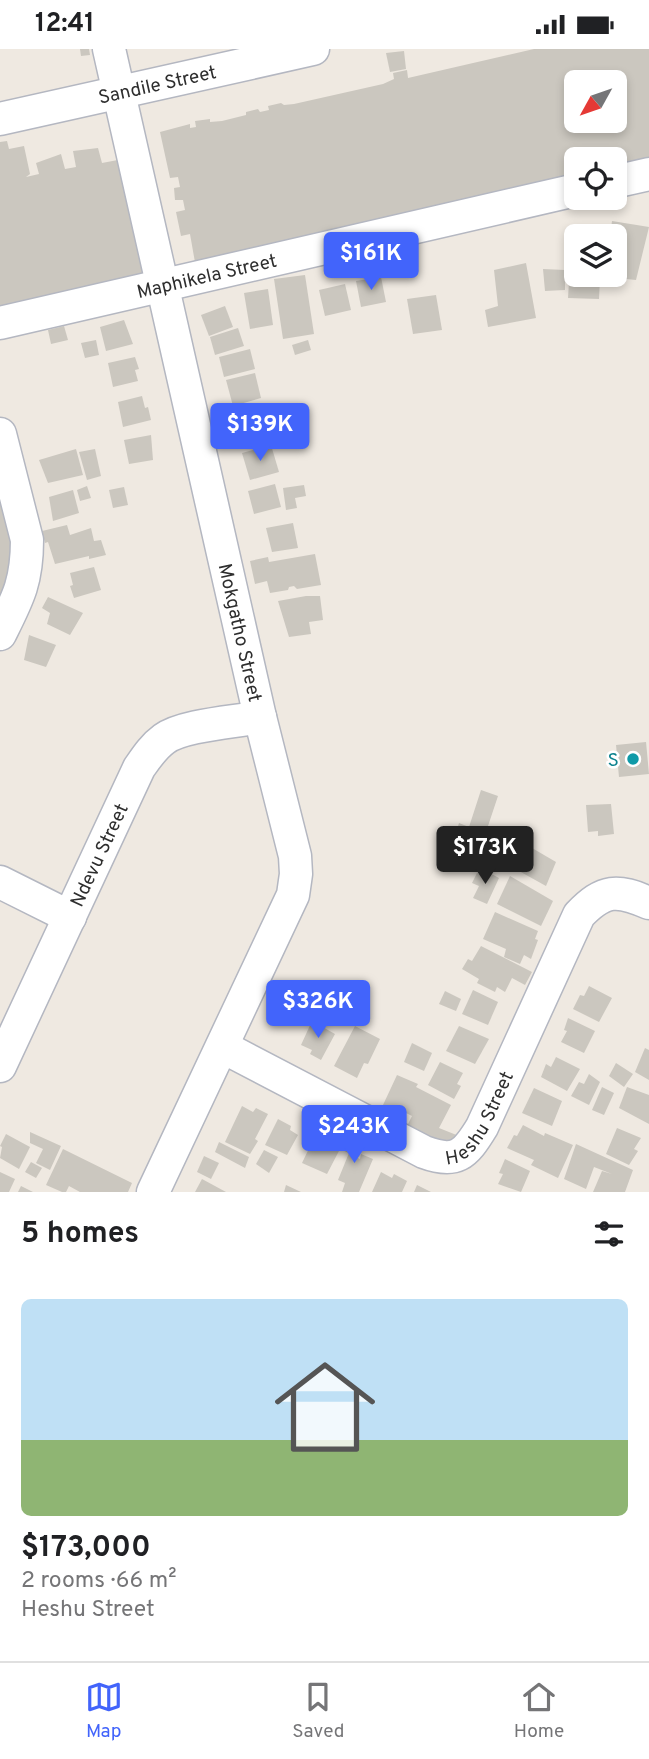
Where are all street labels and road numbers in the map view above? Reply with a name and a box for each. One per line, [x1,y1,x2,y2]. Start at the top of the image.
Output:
street label: Sandile Street [96,61,219,111]
street label: Maphikela Street [135,249,279,305]
street label: Mokgatho Street [212,561,266,704]
street label: Ndevu Street [66,800,135,911]
street label: Heshu Street [444,1068,520,1172]

